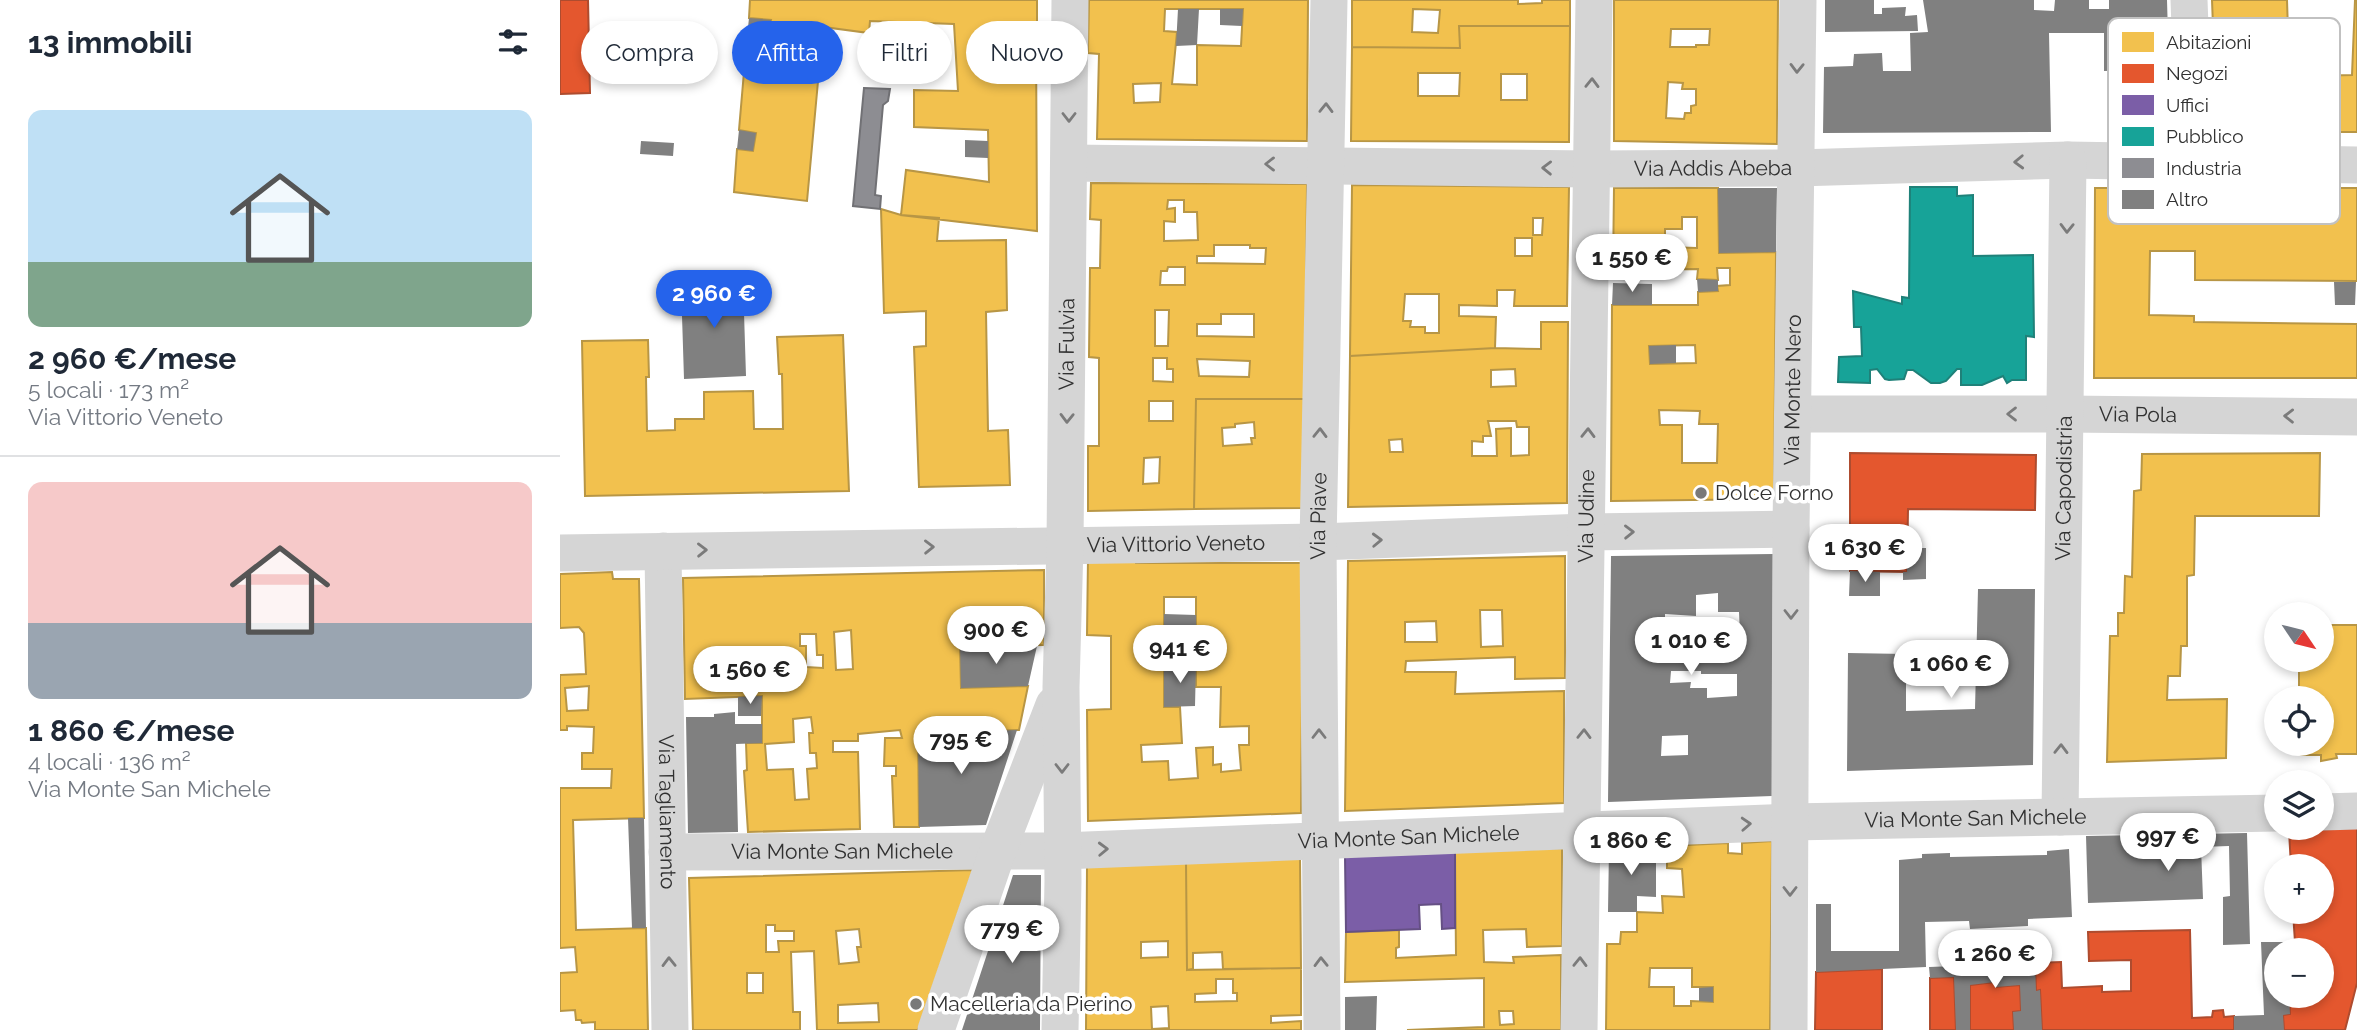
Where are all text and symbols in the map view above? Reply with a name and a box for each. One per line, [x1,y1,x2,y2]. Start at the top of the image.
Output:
legend [2108,18,2340,224]
chip: Compra [581,21,718,84]
chip: Affitta [732,21,843,84]
chip: Filtri [857,21,952,84]
chip: Nuovo [966,21,1088,84]
icon: filters [494,23,532,61]
text: 13 immobili [28,25,192,60]
text: Abitazioni [2166,31,2251,53]
text: Negozi [2166,62,2228,84]
one-way arrow [1790,63,1805,74]
one-way arrow [1584,78,1600,88]
text: Uffici [2166,94,2209,116]
one-way arrow [1318,102,1334,113]
one-way arrow [1061,112,1077,123]
text: Pubblico [2166,125,2244,147]
one-way arrow [2014,154,2025,169]
icon: home [217,155,343,281]
street label: Via Addis Abeba [1634,155,1792,181]
one-way arrow [1265,156,1275,172]
text: Industria [2166,157,2242,179]
one-way arrow [1541,160,1552,176]
text: Altro [2166,188,2208,210]
one-way arrow [2060,223,2075,234]
pin: 1 550 € [1567,234,1697,294]
text: 1 550 € [1592,243,1672,270]
pin: 2 960 € [649,270,779,330]
text: 2 960 € [672,279,756,306]
street label: Via Fulvia [1053,298,1079,390]
street label: Via Monte Nero [1779,314,1806,466]
text: 2 960 €/mese [28,341,236,376]
text: 5 locali · 173 m² [28,376,189,403]
street label: Via Pola [2099,401,2177,427]
text: Via Vittorio Veneto [28,403,223,430]
one-way arrow [2007,406,2017,422]
one-way arrow [2283,408,2294,424]
one-way arrow [1059,413,1074,424]
street label: Via Capodistria [2050,415,2077,561]
one-way arrow [1312,428,1328,438]
one-way arrow [1580,428,1596,438]
street label: Via Udine [1573,469,1599,563]
street label: Via Piave [1305,472,1331,560]
place label: Dolce Forno [1715,480,1834,505]
marker: Dolce Forno [1693,485,1709,501]
one-way arrow [1624,524,1635,540]
pin: 1 630 € [1800,524,1930,584]
icon: home [217,527,343,653]
street label: Via Vittorio Veneto [1087,530,1265,557]
one-way arrow [1372,532,1383,547]
text: 1 630 € [1824,533,1906,560]
one-way arrow [924,539,935,555]
one-way arrow [696,543,707,558]
north arrow [2264,602,2334,672]
map controls [2264,602,2334,1008]
pin: 900 € [947,606,1045,666]
one-way arrow [1783,609,1799,620]
text: 900 € [963,615,1029,642]
pin: 1 010 € [1626,618,1756,677]
pin: 941 € [1131,626,1229,685]
text: 1 010 € [1651,626,1731,653]
text: 941 € [1149,634,1211,661]
pin: 1 060 € [1886,640,2016,700]
pin: 1 560 € [685,646,815,706]
text: 1 060 € [1910,649,1992,676]
text: 1 560 € [709,655,791,682]
button: locate [2264,686,2334,756]
text: 1 860 €/mese [28,713,235,748]
pin: 795 € [912,716,1010,776]
text: 795 € [929,725,993,752]
one-way arrow [1311,729,1327,739]
one-way arrow [1576,729,1592,739]
street label: Via Tagliamento [654,734,681,890]
one-way arrow [2053,743,2069,754]
text: 4 locali · 136 m² [28,748,191,775]
one-way arrow [1054,763,1070,774]
button: layers [2264,770,2334,840]
text: Via Monte San Michele [28,775,271,802]
street label: Via Monte San Michele [1864,804,2087,833]
pin: 997 € [2119,814,2217,873]
one-way arrow [1741,816,1752,831]
pin: 1 860 € [1566,818,1696,877]
street label: Via Monte San Michele [1297,820,1520,854]
text: 997 € [2136,822,2200,849]
text: 1 860 € [1590,826,1672,853]
street label: Via Monte San Michele [731,838,953,864]
one-way arrow [1097,842,1108,857]
button: + [2264,854,2334,924]
one-way arrow [1782,886,1798,896]
pin: 779 € [963,906,1061,965]
text: 779 € [980,914,1044,941]
pin: 1 260 € [1930,930,2060,990]
button: − [2264,938,2334,1008]
text: 1 260 € [1954,939,2036,966]
one-way arrow [661,956,677,967]
one-way arrow [1314,956,1329,967]
one-way arrow [1572,956,1588,967]
place label: Macelleria da Pierino [930,991,1133,1016]
marker: Macelleria da Pierino [908,996,924,1012]

